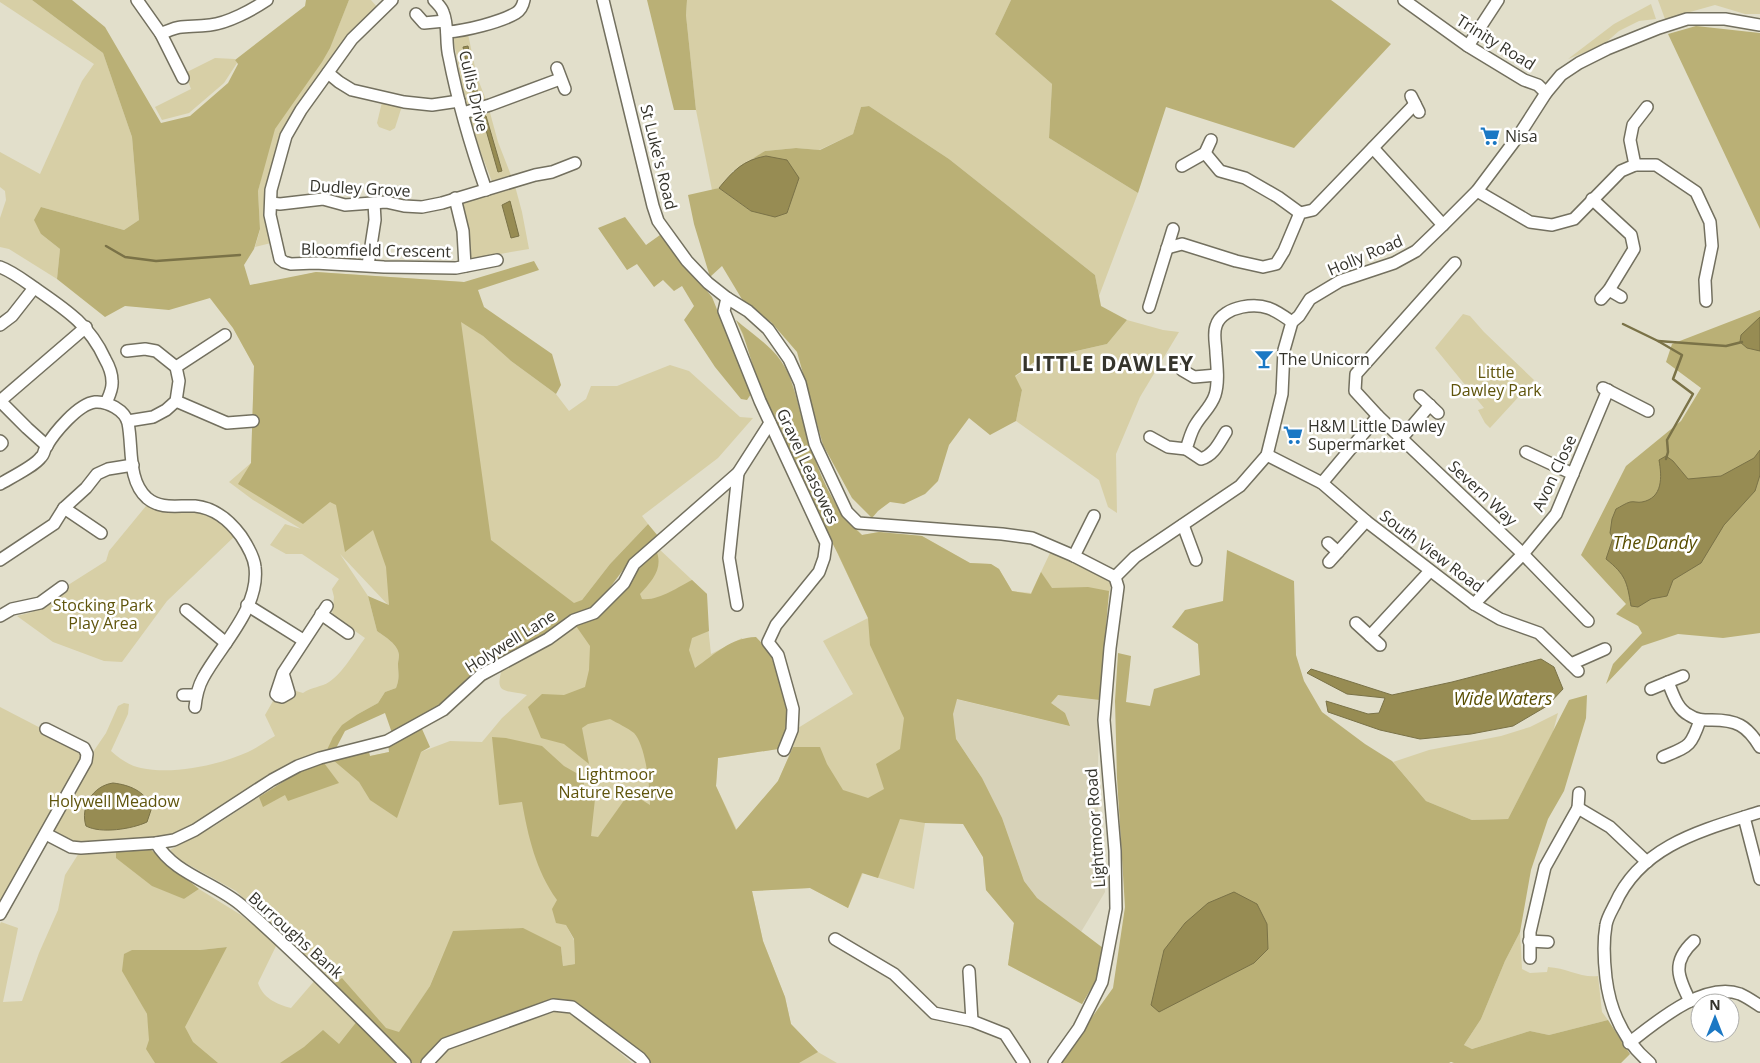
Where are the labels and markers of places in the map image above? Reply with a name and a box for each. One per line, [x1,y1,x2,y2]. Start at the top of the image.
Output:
supermarket icon: Nisa [1479,125,1501,147]
place label: Nisa [1505,125,1538,147]
bar icon: The Unicorn [1253,348,1275,370]
place label: The Unicorn [1279,348,1370,370]
place label: H&M Little Dawley Supermarket [1308,415,1446,455]
supermarket icon: H&M Little Dawley Supermarket [1282,424,1304,446]

